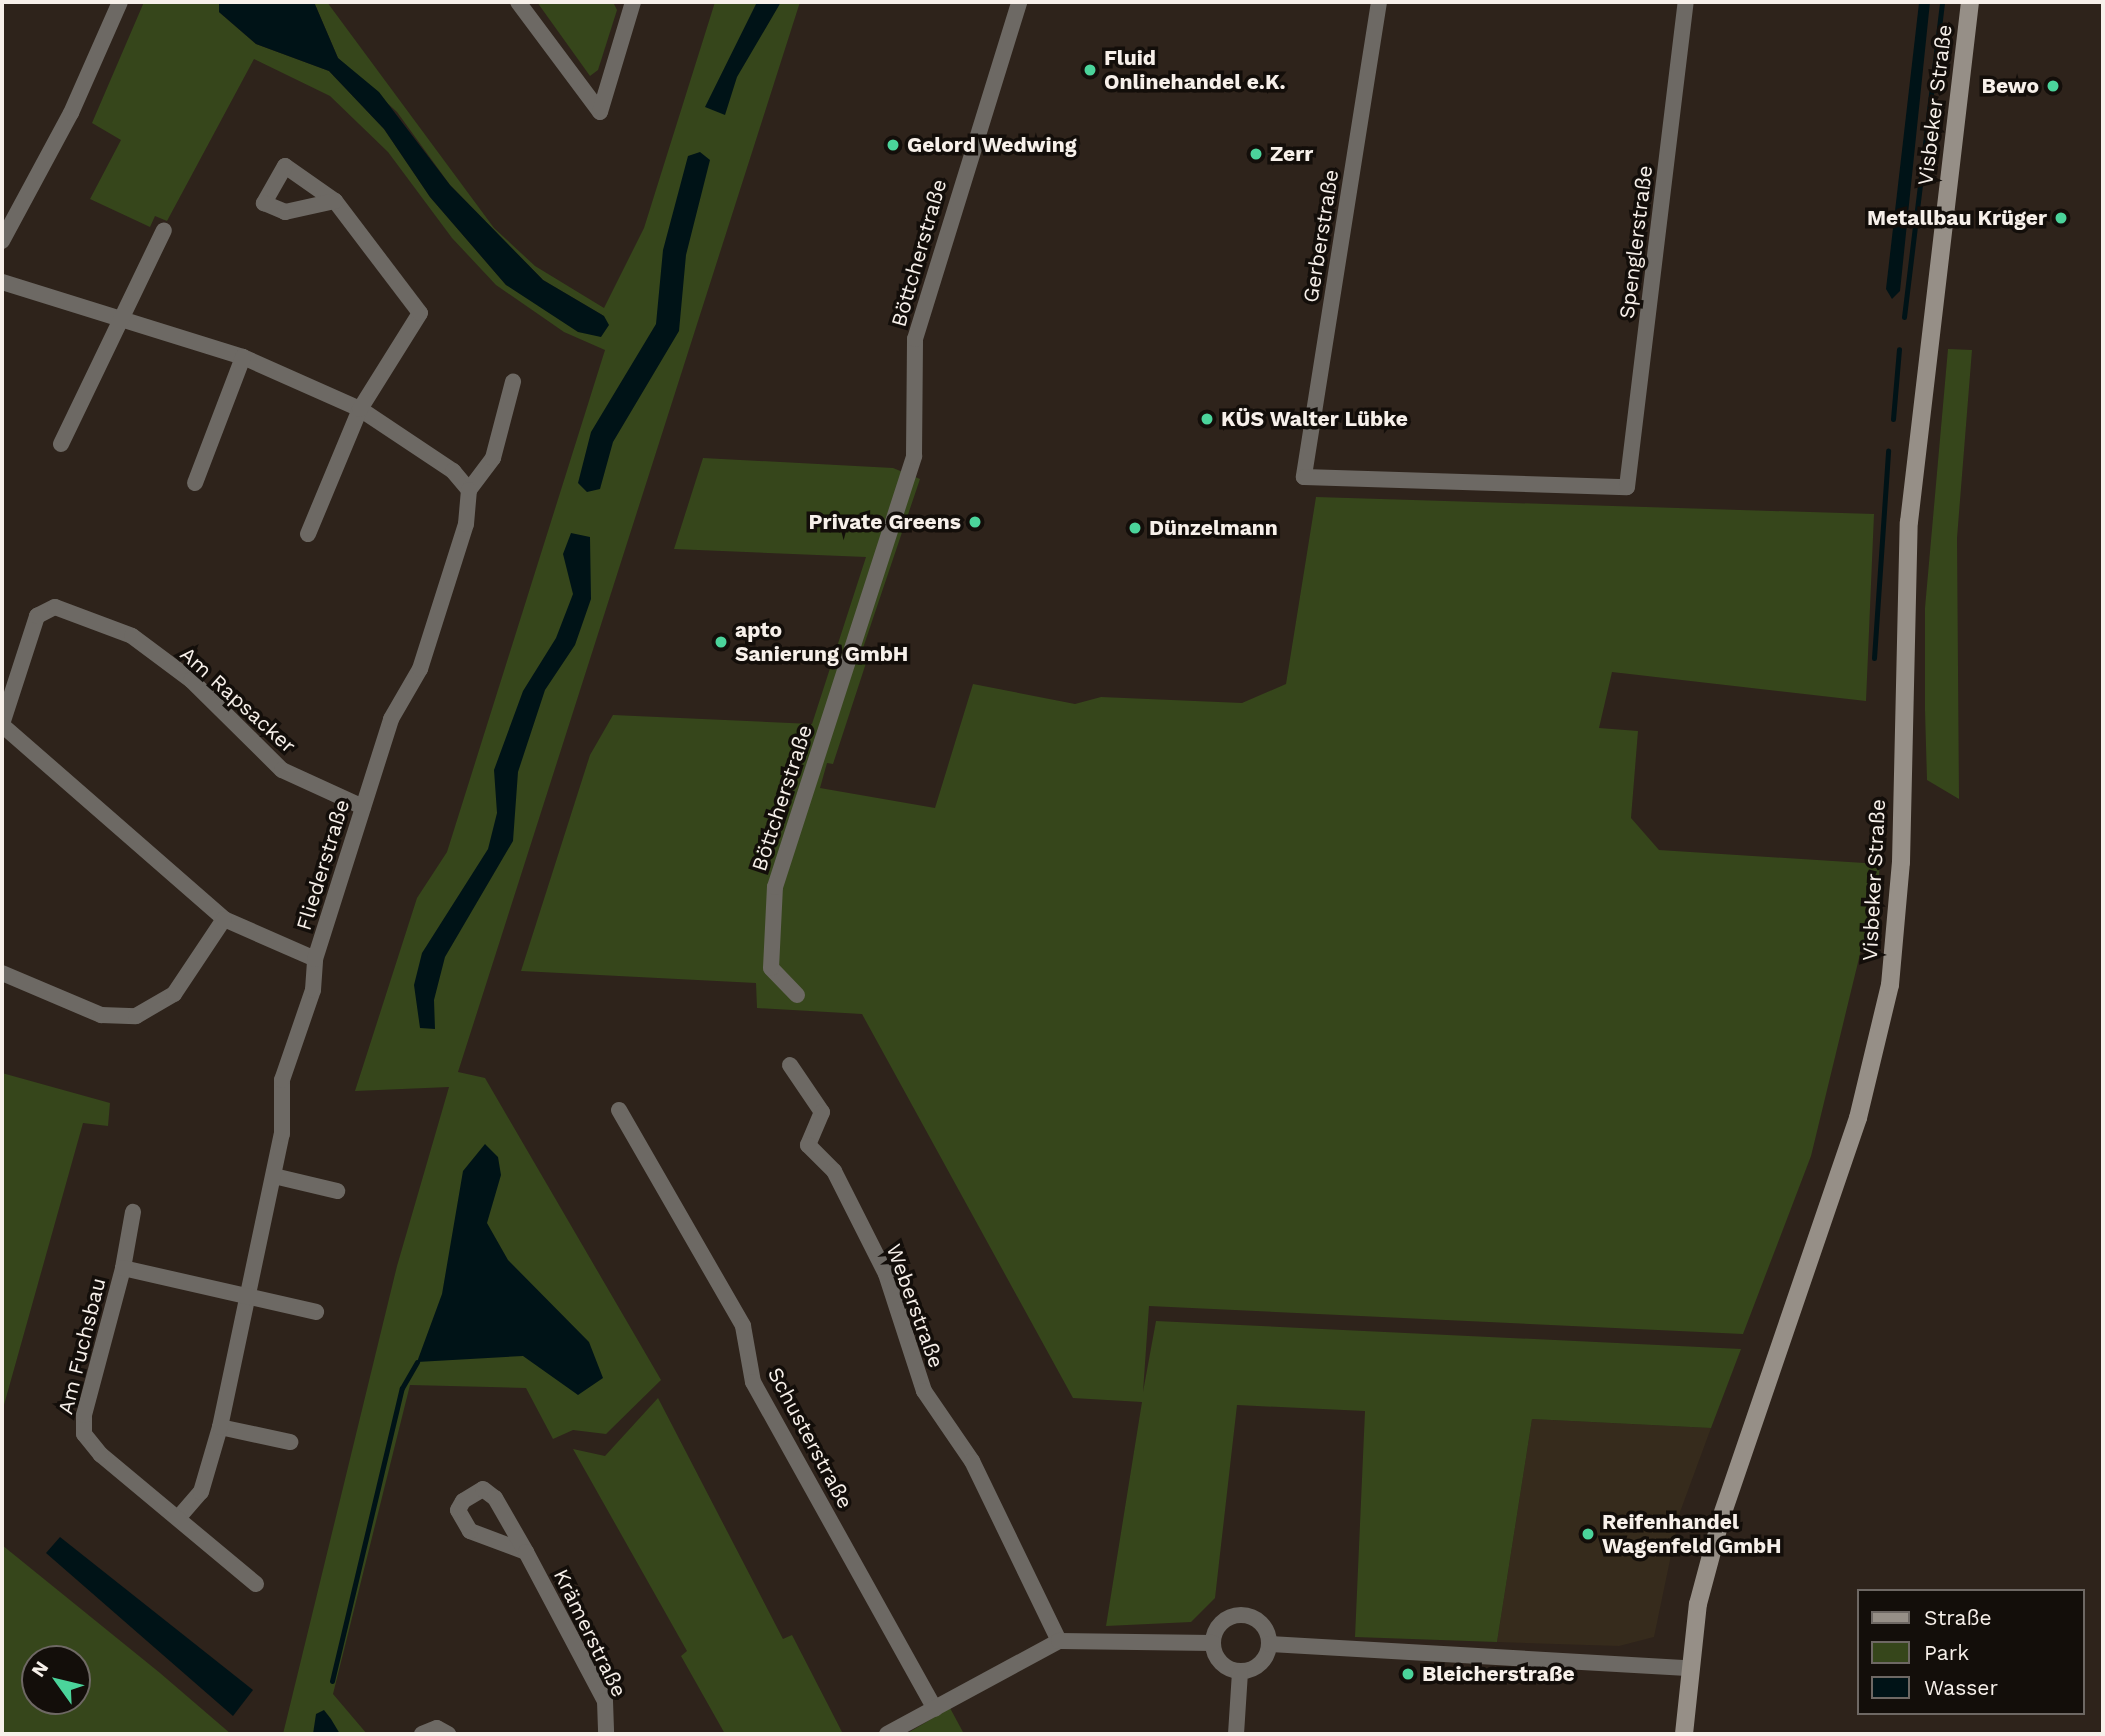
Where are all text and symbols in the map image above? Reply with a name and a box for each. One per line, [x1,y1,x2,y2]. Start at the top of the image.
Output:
street label: Visbeker Straße [1913,23,1957,187]
place label: Fluid Onlinehandel e.K. [1104,45,1286,95]
marker: Fluid Onlinehandel e.K. [1082,62,1098,78]
place label: Bewo [1982,73,2039,99]
marker: Bewo [2045,78,2061,94]
place label: Gelord Wedwing [907,132,1077,158]
marker: Gelord Wedwing [885,137,901,153]
place label: Zerr [1270,141,1313,167]
marker: Zerr [1248,146,1264,162]
street label: Spenglerstraße [1614,164,1658,320]
street label: Gerberstraße [1298,168,1344,304]
street label: Böttcherstraße [886,176,952,330]
place label: Metallbau Krüger [1867,205,2047,231]
marker: Metallbau Krüger [2053,210,2069,226]
place label: KÜS Walter Lübke [1221,406,1409,432]
marker: KÜS Walter Lübke [1199,411,1215,427]
place label: Private Greens [809,509,961,535]
marker: Private Greens [967,514,983,530]
place label: Dünzelmann [1149,515,1278,541]
marker: Dünzelmann [1127,520,1143,536]
place label: apto Sanierung GmbH [735,617,908,667]
marker: apto Sanierung GmbH [713,634,729,650]
street label: Am Rapsacker [175,641,301,759]
street label: Böttcherstraße [746,722,818,874]
street label: Fliederstraße [291,797,355,933]
street label: Visbeker Straße [1857,798,1891,962]
street label: Weberstraße [881,1241,949,1371]
street label: Am Fuchsbau [53,1275,111,1417]
street label: Schusterstraße [762,1363,858,1513]
place label: Reifenhandel Wagenfeld GmbH [1602,1509,1782,1559]
marker: Reifenhandel Wagenfeld GmbH [1580,1526,1596,1542]
street label: Krämerstraße [548,1565,632,1701]
legend [1856,1589,2084,1715]
text: Straße [1924,1605,1992,1630]
text: Park [1924,1640,1969,1665]
north arrow [21,1645,91,1715]
text: N [26,1657,53,1681]
place label: Bleicherstraße [1422,1661,1575,1687]
marker: Bleicherstraße [1400,1666,1416,1682]
text: Wasser [1924,1675,1998,1700]

